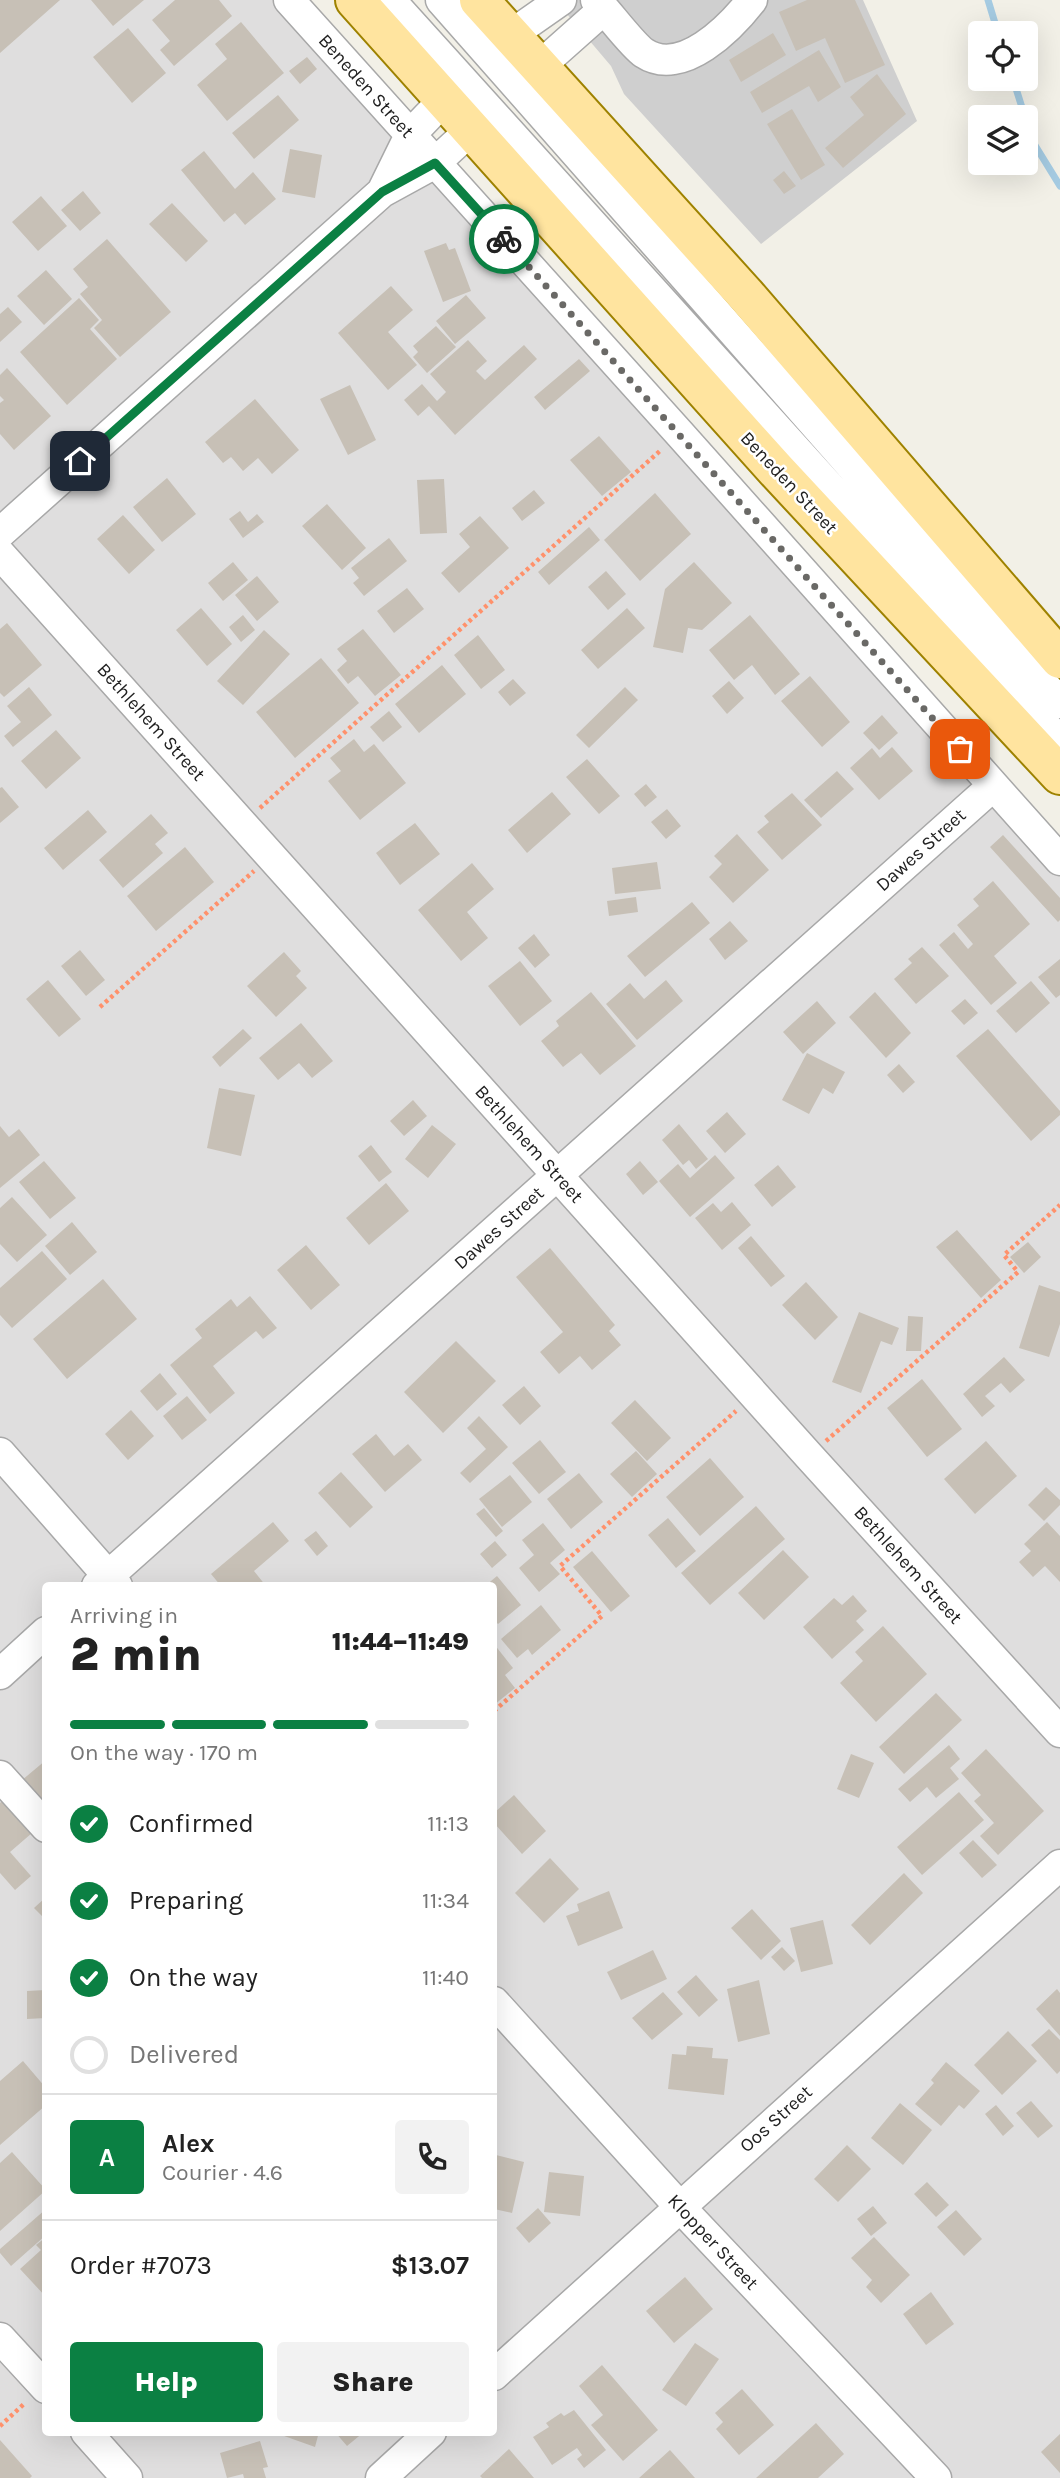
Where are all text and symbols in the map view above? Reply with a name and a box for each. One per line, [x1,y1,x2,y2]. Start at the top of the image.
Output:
map controls [968,21,1038,175]
button: locate [968,21,1038,91]
street label: Beneden Street [314,30,418,142]
button: layers [968,105,1038,175]
courier [469,204,539,274]
icon: bike [485,220,523,258]
street label: Beneden Street [736,427,842,539]
pin [50,431,110,491]
icon: home [61,442,99,480]
street label: Bethlehem Street [92,659,210,785]
pin [930,719,990,779]
icon: bag [941,730,979,768]
street label: Dawes Street [872,804,970,896]
street label: Bethlehem Street [470,1081,588,1207]
street label: Dawes Street [450,1182,548,1274]
street label: Bethlehem Street [849,1502,967,1628]
text: Arriving in [70,1602,178,1629]
text: 11:44–11:49 [332,1626,469,1657]
text: 2 min [70,1628,202,1682]
text: On the way · 170 m [70,1739,258,1766]
icon: check [70,1805,108,1843]
text: Confirmed [129,1808,254,1839]
text: 11:13 [427,1810,469,1837]
icon: check [70,1882,108,1920]
text: Preparing [129,1885,243,1916]
text: 11:34 [422,1887,469,1914]
icon: check [70,1959,108,1997]
text: On the way [129,1962,258,1993]
text: 11:40 [422,1964,469,1991]
text: Delivered [129,2039,239,2070]
street label: Oos Street [735,2081,817,2157]
button: phone [395,2120,469,2194]
text: Alex [162,2128,214,2159]
text: A [99,2142,115,2173]
text: Courier · 4.6 [162,2159,283,2186]
street label: Klopper Street [663,2190,763,2294]
text: Order #7073 [70,2250,212,2281]
text: $13.07 [391,2250,469,2281]
button: Help [70,2342,263,2422]
button: Share [277,2342,469,2422]

